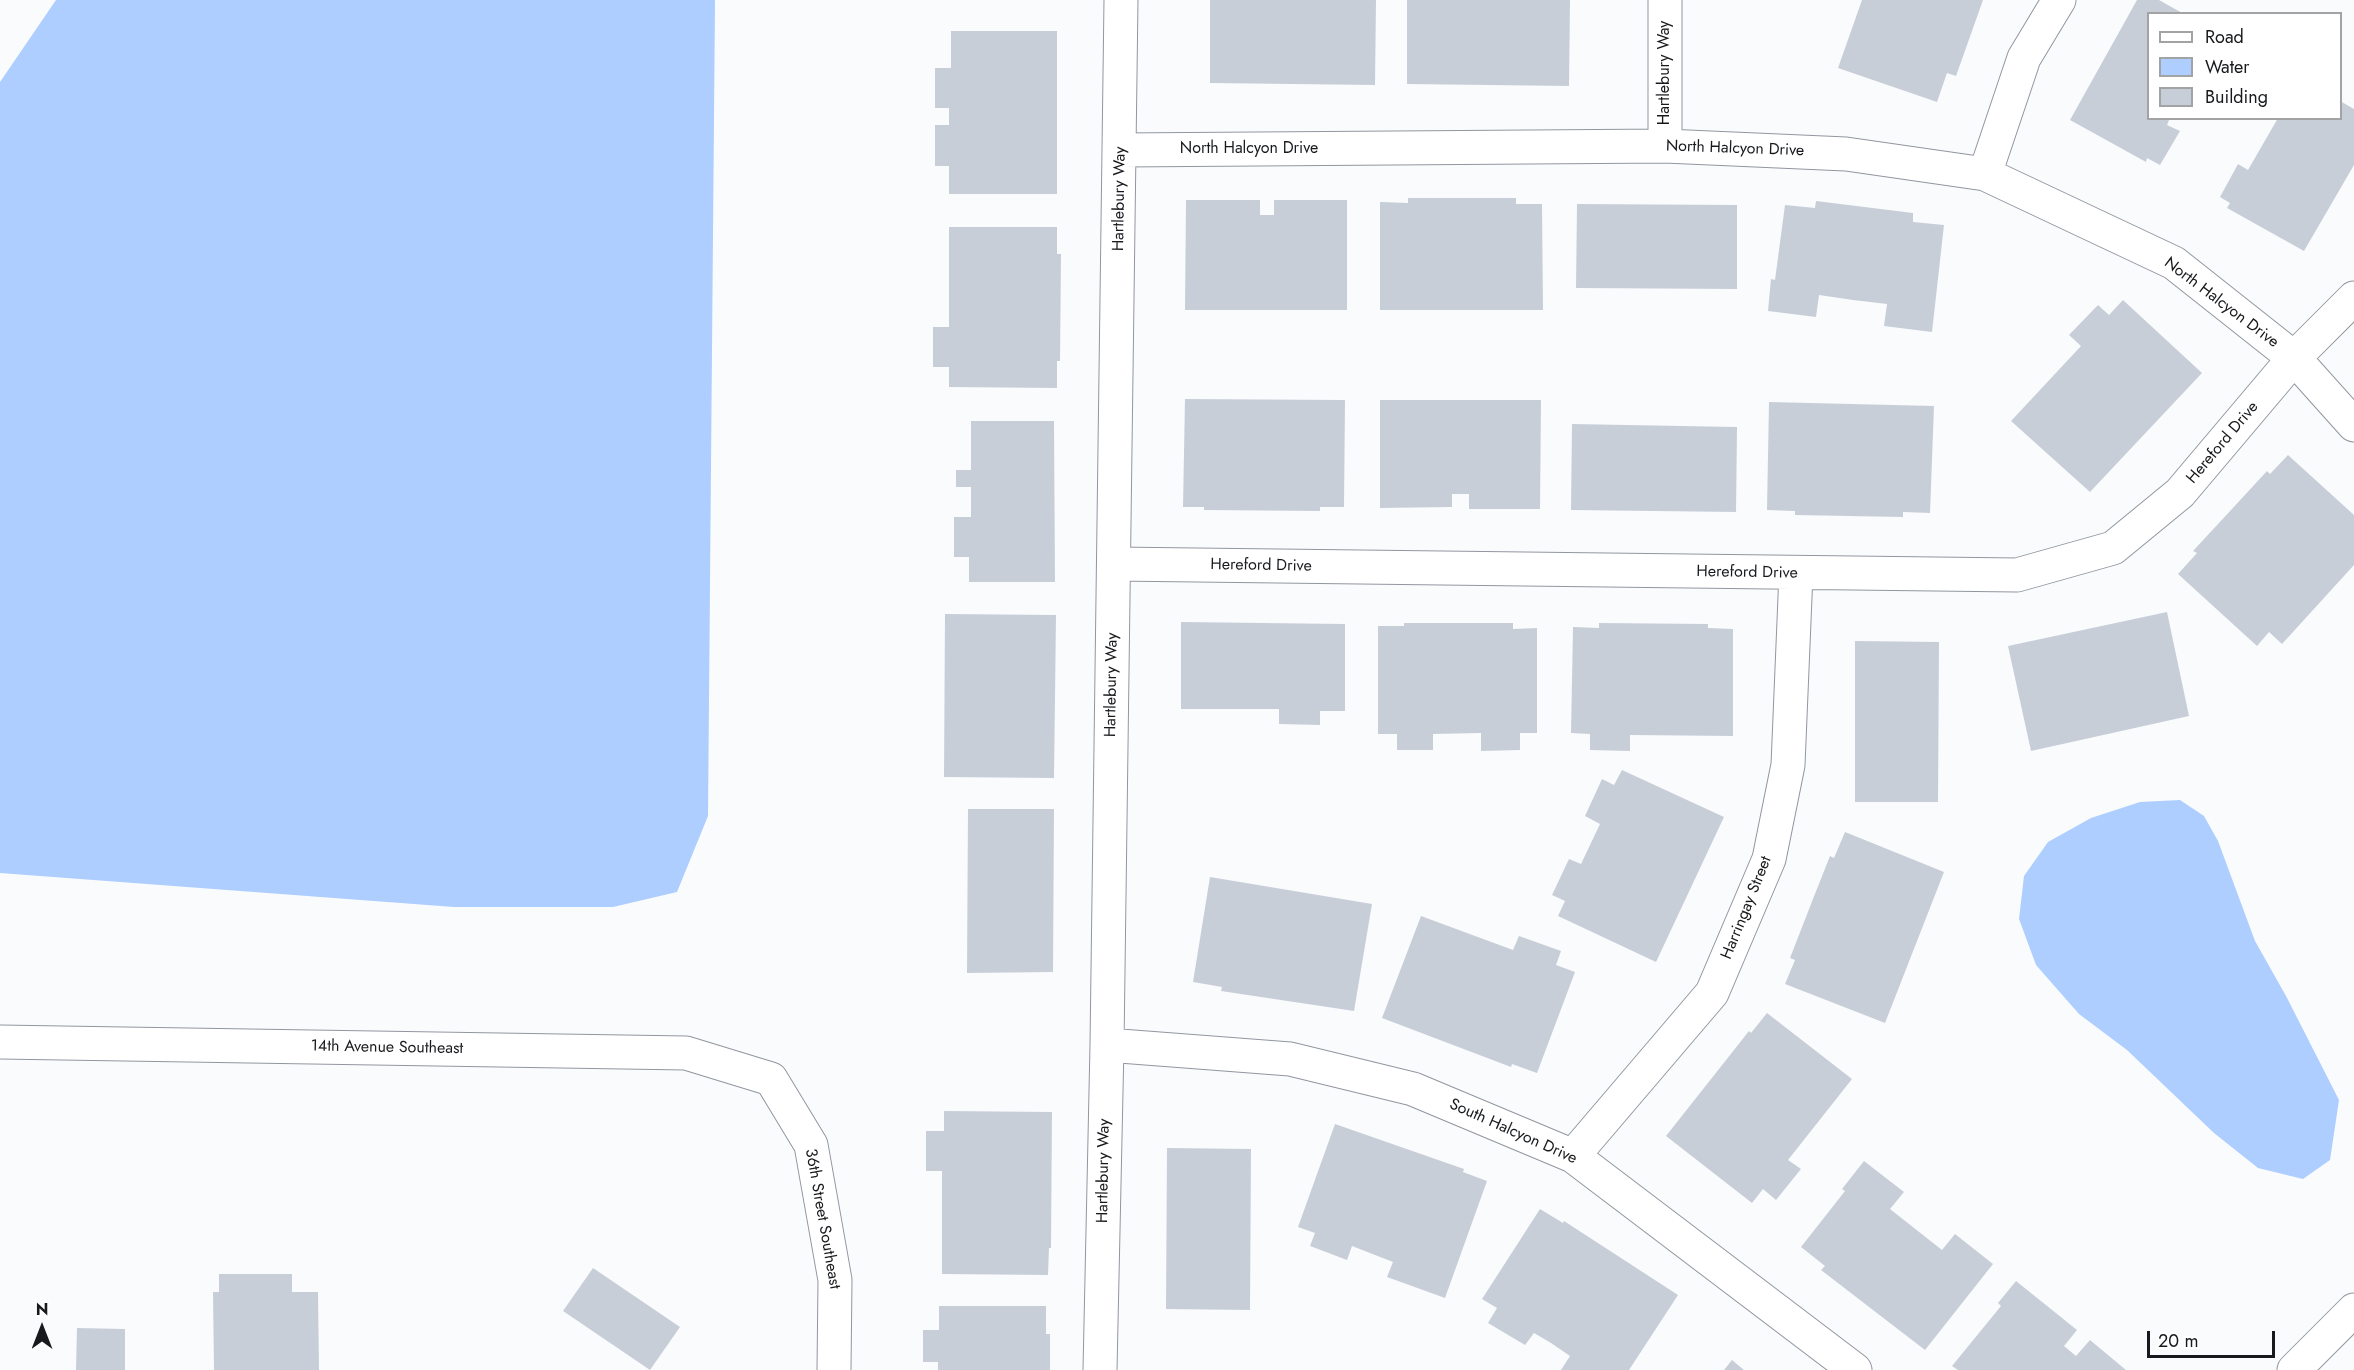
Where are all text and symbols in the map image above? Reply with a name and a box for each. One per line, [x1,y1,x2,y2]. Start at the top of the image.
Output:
legend [2147,12,2342,120]
street label: Hartlebury Way [1655,21,1675,125]
text: Road [2205,24,2244,50]
text: Water [2205,54,2249,80]
text: Building [2205,84,2268,110]
street label: North Halcyon Drive [1665,137,1805,161]
street label: North Halcyon Drive [1180,139,1318,159]
street label: Hartlebury Way [1109,147,1131,251]
street label: North Halcyon Drive [2160,254,2282,352]
street label: Hereford Drive [2183,398,2263,488]
street label: Hereford Drive [1210,556,1312,576]
street label: Hereford Drive [1696,563,1798,583]
street label: Hartlebury Way [1101,633,1123,737]
street label: Harringay Street [1718,854,1776,962]
street label: 14th Avenue Southeast [311,1037,463,1059]
street label: South Halcyon Drive [1446,1095,1580,1169]
street label: Hartlebury Way [1093,1119,1115,1223]
street label: 36th Street Southeast [800,1147,844,1291]
north arrow [12,1298,72,1358]
text: N [36,1298,48,1321]
scale bar [2150,1319,2278,1357]
text: 20 m [2158,1328,2198,1354]

